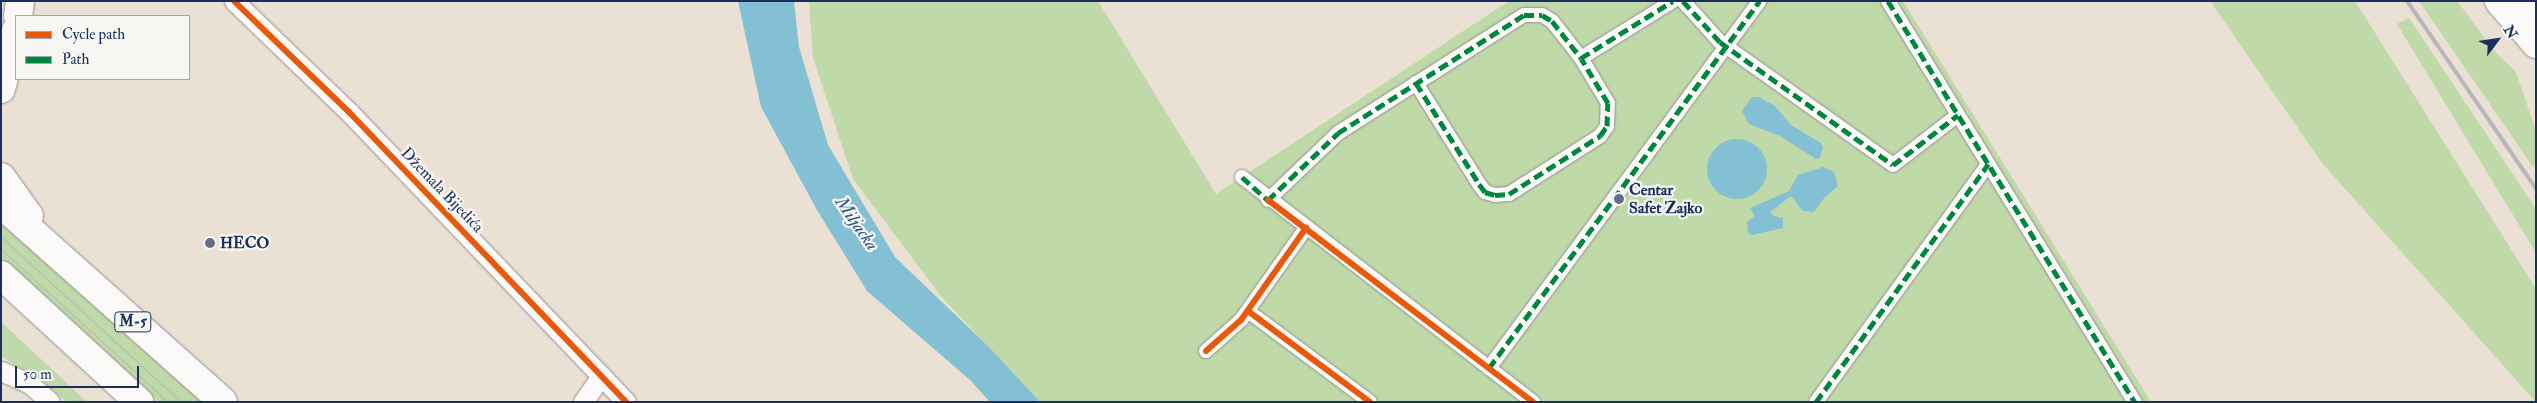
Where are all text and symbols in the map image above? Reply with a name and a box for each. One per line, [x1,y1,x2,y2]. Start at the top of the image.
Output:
legend [15,15,190,80]
north arrow [2472,15,2522,65]
text: N [2500,22,2521,42]
text: Cycle path [62,25,125,44]
text: Path [62,50,89,69]
street label: Džemala Bijedića [397,144,487,236]
place label: Centar Safet Zajko [1629,180,1702,218]
water label: Miljacka [830,193,882,255]
marker: Centar Safet Zajko [1613,193,1625,205]
place label: HECO [220,233,269,253]
marker: HECO [204,237,216,249]
road number: M-5 [114,310,152,334]
scale bar [18,356,141,388]
text: 50 m [23,365,52,384]

